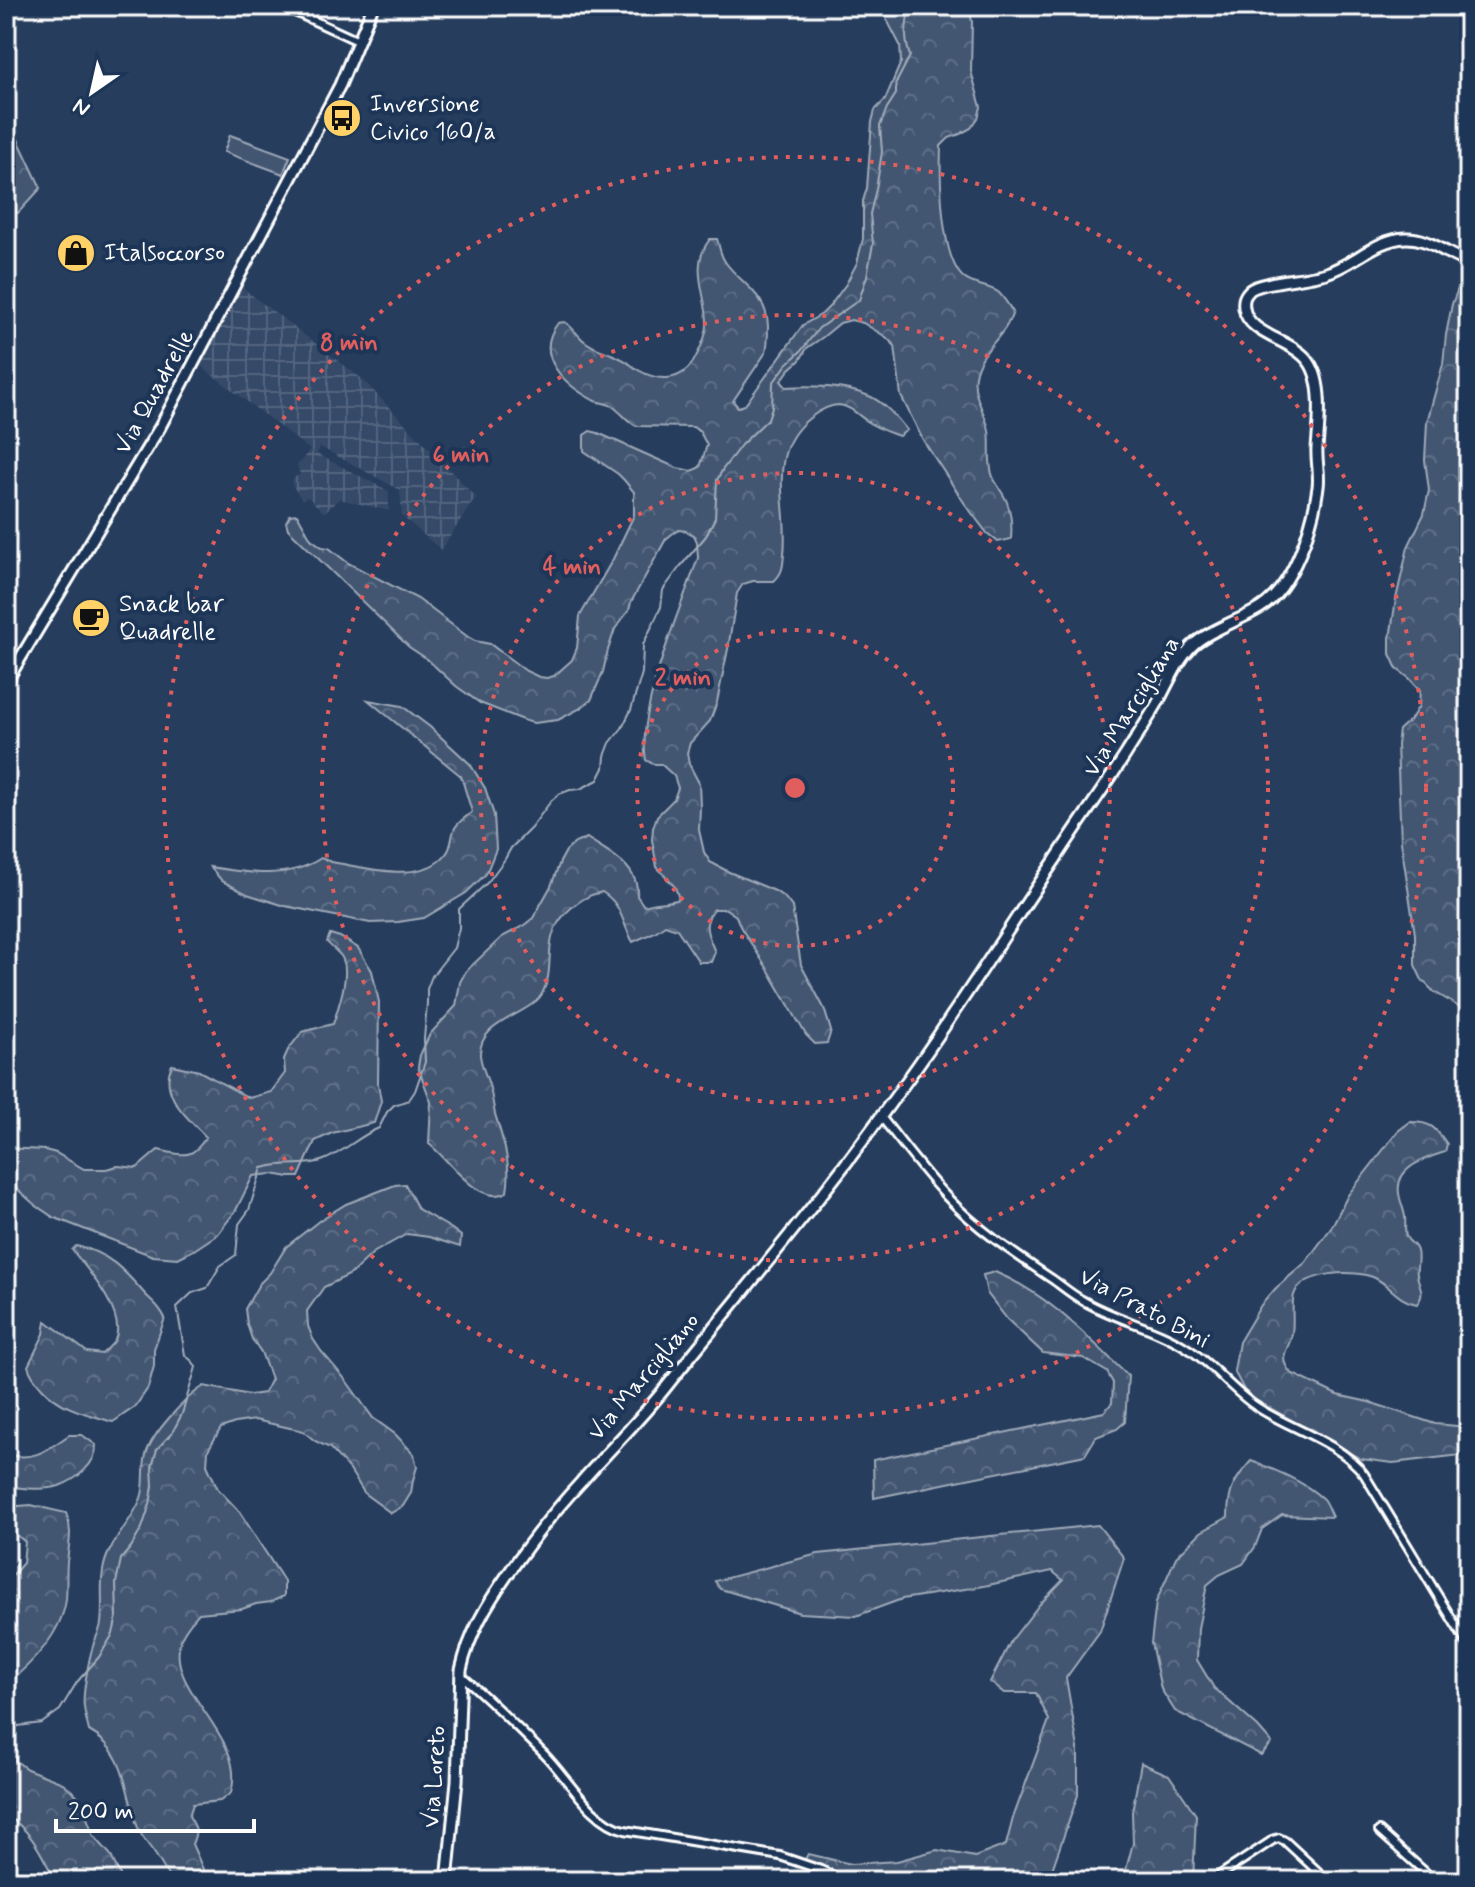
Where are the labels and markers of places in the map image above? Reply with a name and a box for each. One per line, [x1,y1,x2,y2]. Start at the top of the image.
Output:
place label: Inversione Civico 160/a [370,89,496,148]
bus stop icon: Inversione Civico 160/a [321,97,363,139]
shop icon: Italsoccorso [55,232,97,274]
place label: Italsoccorso [104,238,225,269]
place label: Snack bar Quadrelle [119,589,225,648]
cafe icon: Snack bar Quadrelle [70,597,112,639]
centre of rings [781,774,809,802]

